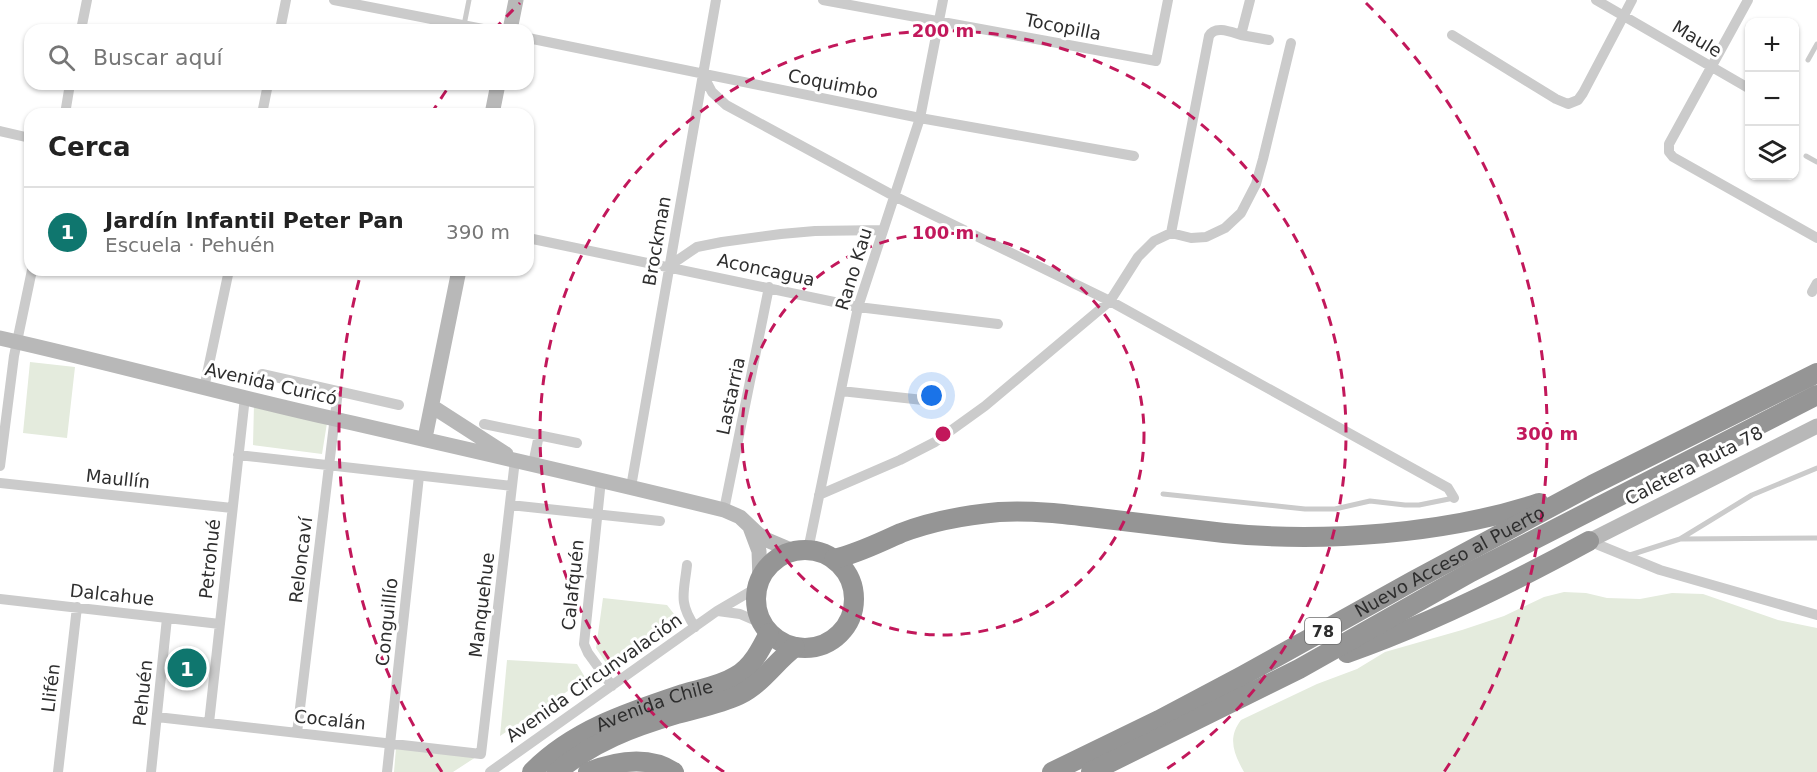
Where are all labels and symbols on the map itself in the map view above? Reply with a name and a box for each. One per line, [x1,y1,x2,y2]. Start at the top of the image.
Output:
street label: Tocopilla [1022,9,1103,44]
street label: Maule [1669,16,1726,61]
text: 200 m [912,20,974,41]
street label: Coquimbo [786,64,880,103]
street label: Brockman [638,194,675,287]
text: 100 m [912,222,974,243]
street label: Rano Kau [831,225,876,313]
street label: Aconcagua [715,249,817,290]
street label: Lastarria [712,355,749,437]
street label: Avenida Curicó [203,358,339,409]
your location [917,381,946,410]
street label: Caletera Ruta 78 [1621,422,1766,509]
text: 300 m [1516,423,1578,444]
centre of rings [933,424,953,444]
street label: Maullín [85,465,151,492]
street label: Nuevo Acceso al Puerto [1351,501,1548,621]
street label: Reloncaví [285,515,316,604]
street label: Petrohué [195,518,224,600]
street label: Calafquén [557,538,588,631]
street label: Manquehue [465,551,498,659]
street label: Conguillío [371,577,402,667]
street label: Dalcahue [69,580,155,609]
street label: Avenida Circunvalación [502,609,686,746]
road number: 78 [1305,618,1341,644]
pin: 1 [168,646,207,690]
street label: Pehuén [129,659,156,727]
street label: Llifén [37,662,64,713]
street label: Avenida Chile [592,676,715,736]
street label: Cocalán [293,705,367,734]

